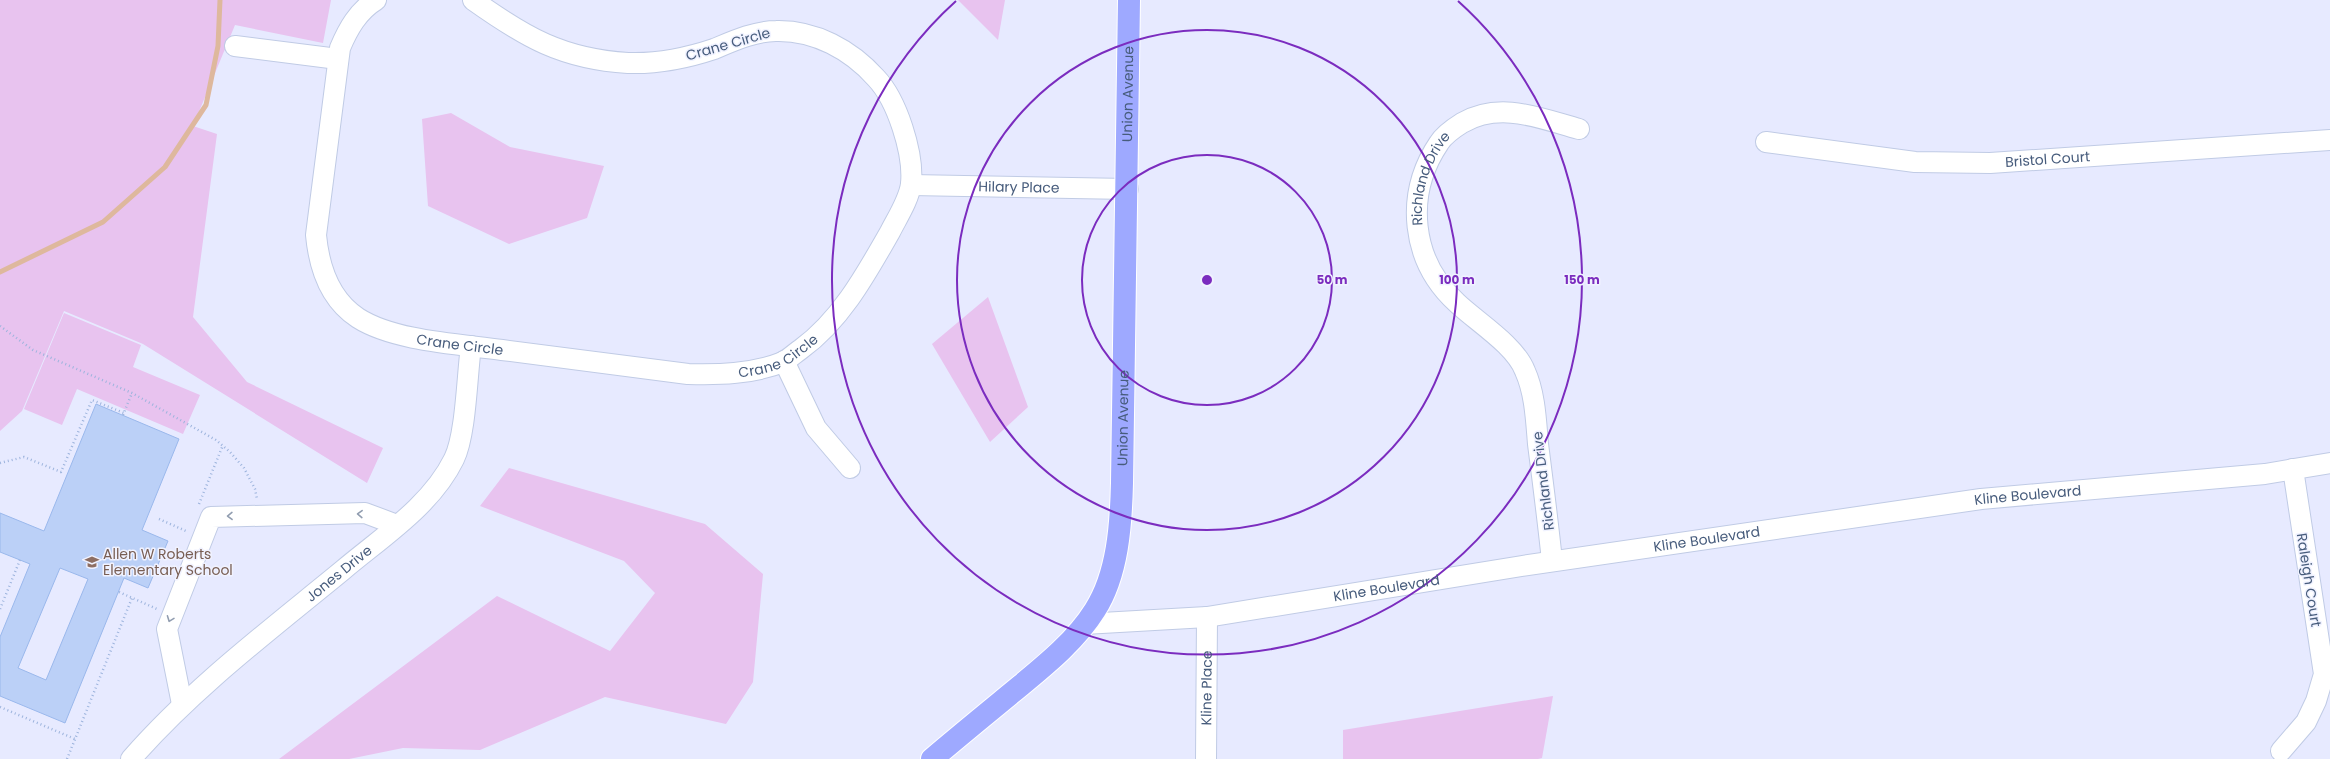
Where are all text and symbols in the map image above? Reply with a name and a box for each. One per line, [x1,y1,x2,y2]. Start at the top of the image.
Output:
street label: Crane Circle [683,22,773,66]
street label: Union Avenue [1117,45,1138,142]
street label: Richland Drive [1407,126,1455,226]
street label: Bristol Court [2004,146,2091,172]
street label: Hilary Place [978,176,1060,198]
text: 50 m [1317,271,1348,288]
text: 100 m [1439,271,1475,288]
text: 150 m [1564,271,1600,288]
centre of rings [1200,273,1214,287]
street label: Crane Circle [415,329,505,360]
street label: Crane Circle [737,329,822,383]
street label: Union Avenue [1112,369,1134,466]
street label: Richland Drive [1527,430,1559,532]
street label: Kline Boulevard [1973,480,2082,510]
one-way arrow [357,509,363,518]
one-way arrow [227,512,233,520]
street label: Kline Boulevard [1652,521,1761,557]
street label: Raleigh Court [2292,532,2326,628]
street label: Jones Drive [301,540,376,606]
place label: Allen W Roberts Elementary School [103,544,233,580]
school or university icon: Allen W Roberts Elementary School [84,554,100,570]
street label: Kline Boulevard [1332,569,1441,606]
one-way arrow [167,616,175,623]
street label: Kline Place [1196,650,1217,726]

